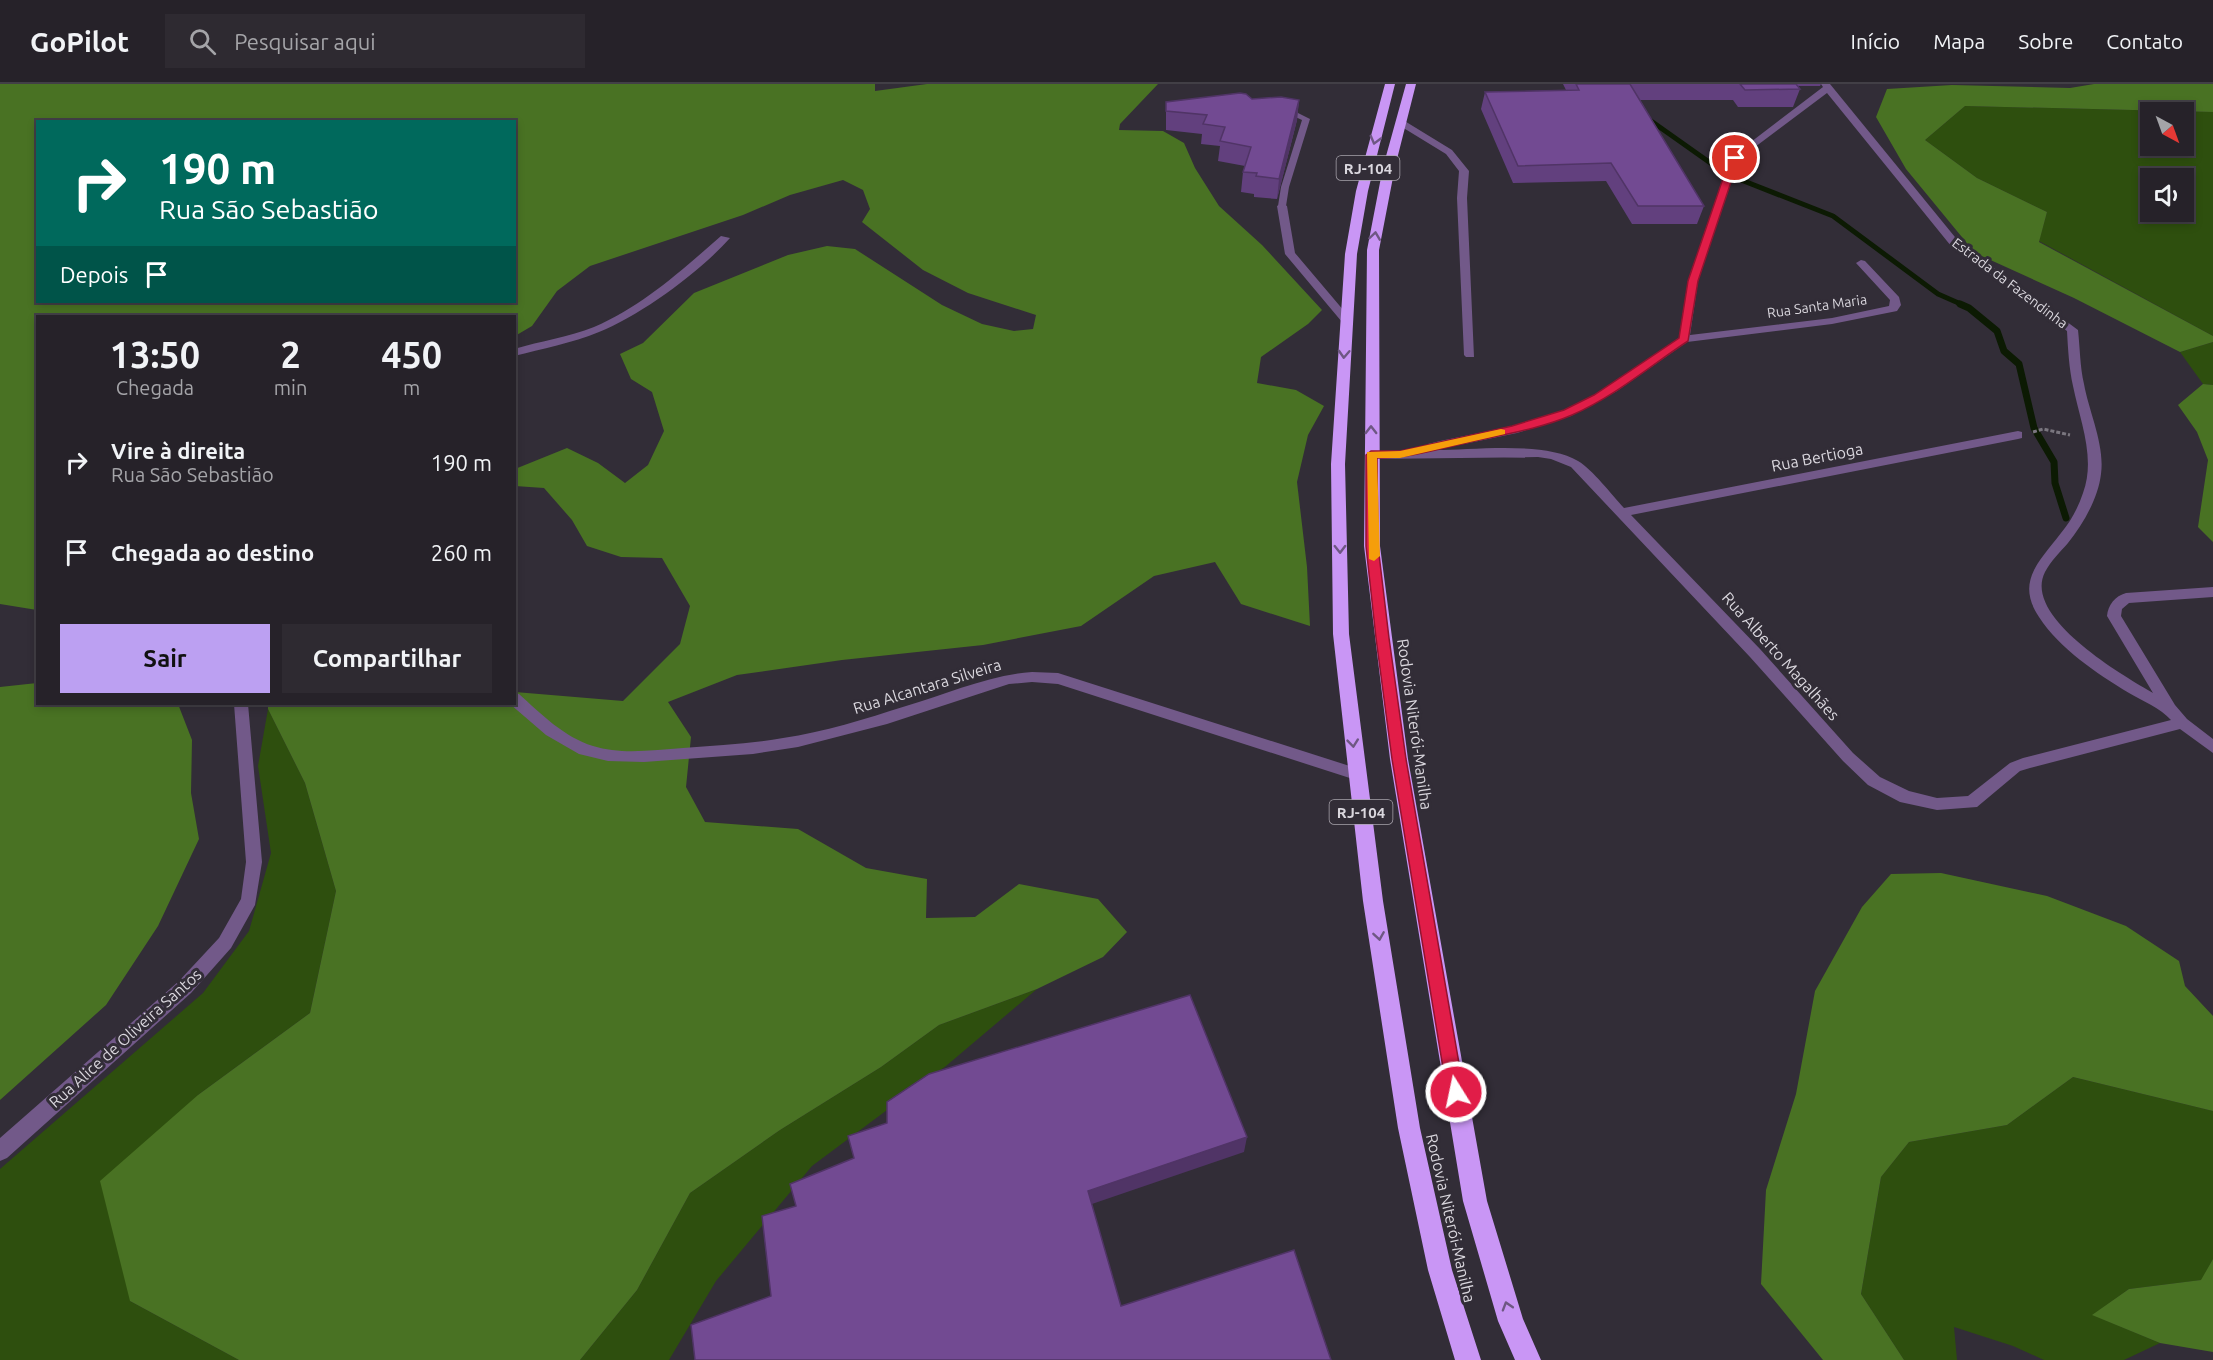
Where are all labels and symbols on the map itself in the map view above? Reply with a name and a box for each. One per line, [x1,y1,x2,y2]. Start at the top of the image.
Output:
north arrow [2140,102,2194,156]
pin [1709,132,1760,183]
one-way arrow [1369,135,1382,145]
road number: RJ-104 [1336,156,1400,180]
one-way arrow [1369,231,1381,240]
street label: Estrada da Fazendinha [1949,234,2071,332]
street label: Rua Santa Maria [1766,291,1868,321]
one-way arrow [1337,350,1350,359]
one-way arrow [1365,426,1377,435]
street label: Rua Bertioga [1770,439,1864,475]
one-way arrow [1333,544,1346,553]
street label: Rua Alberto Magalhães [1719,588,1843,724]
street label: Rodovia Niterói-Manilha [1394,637,1436,811]
street label: Rua Alcantara Silveira [851,655,1003,717]
one-way arrow [1346,739,1359,748]
road number: RJ-104 [1330,800,1392,824]
one-way arrow [1372,932,1384,941]
street label: Rua Alice de Oliveira Santos [45,965,205,1111]
position arrow [1424,1060,1488,1124]
street label: Rodovia Niterói-Manilha [1423,1132,1479,1304]
one-way arrow [1502,1301,1514,1311]

